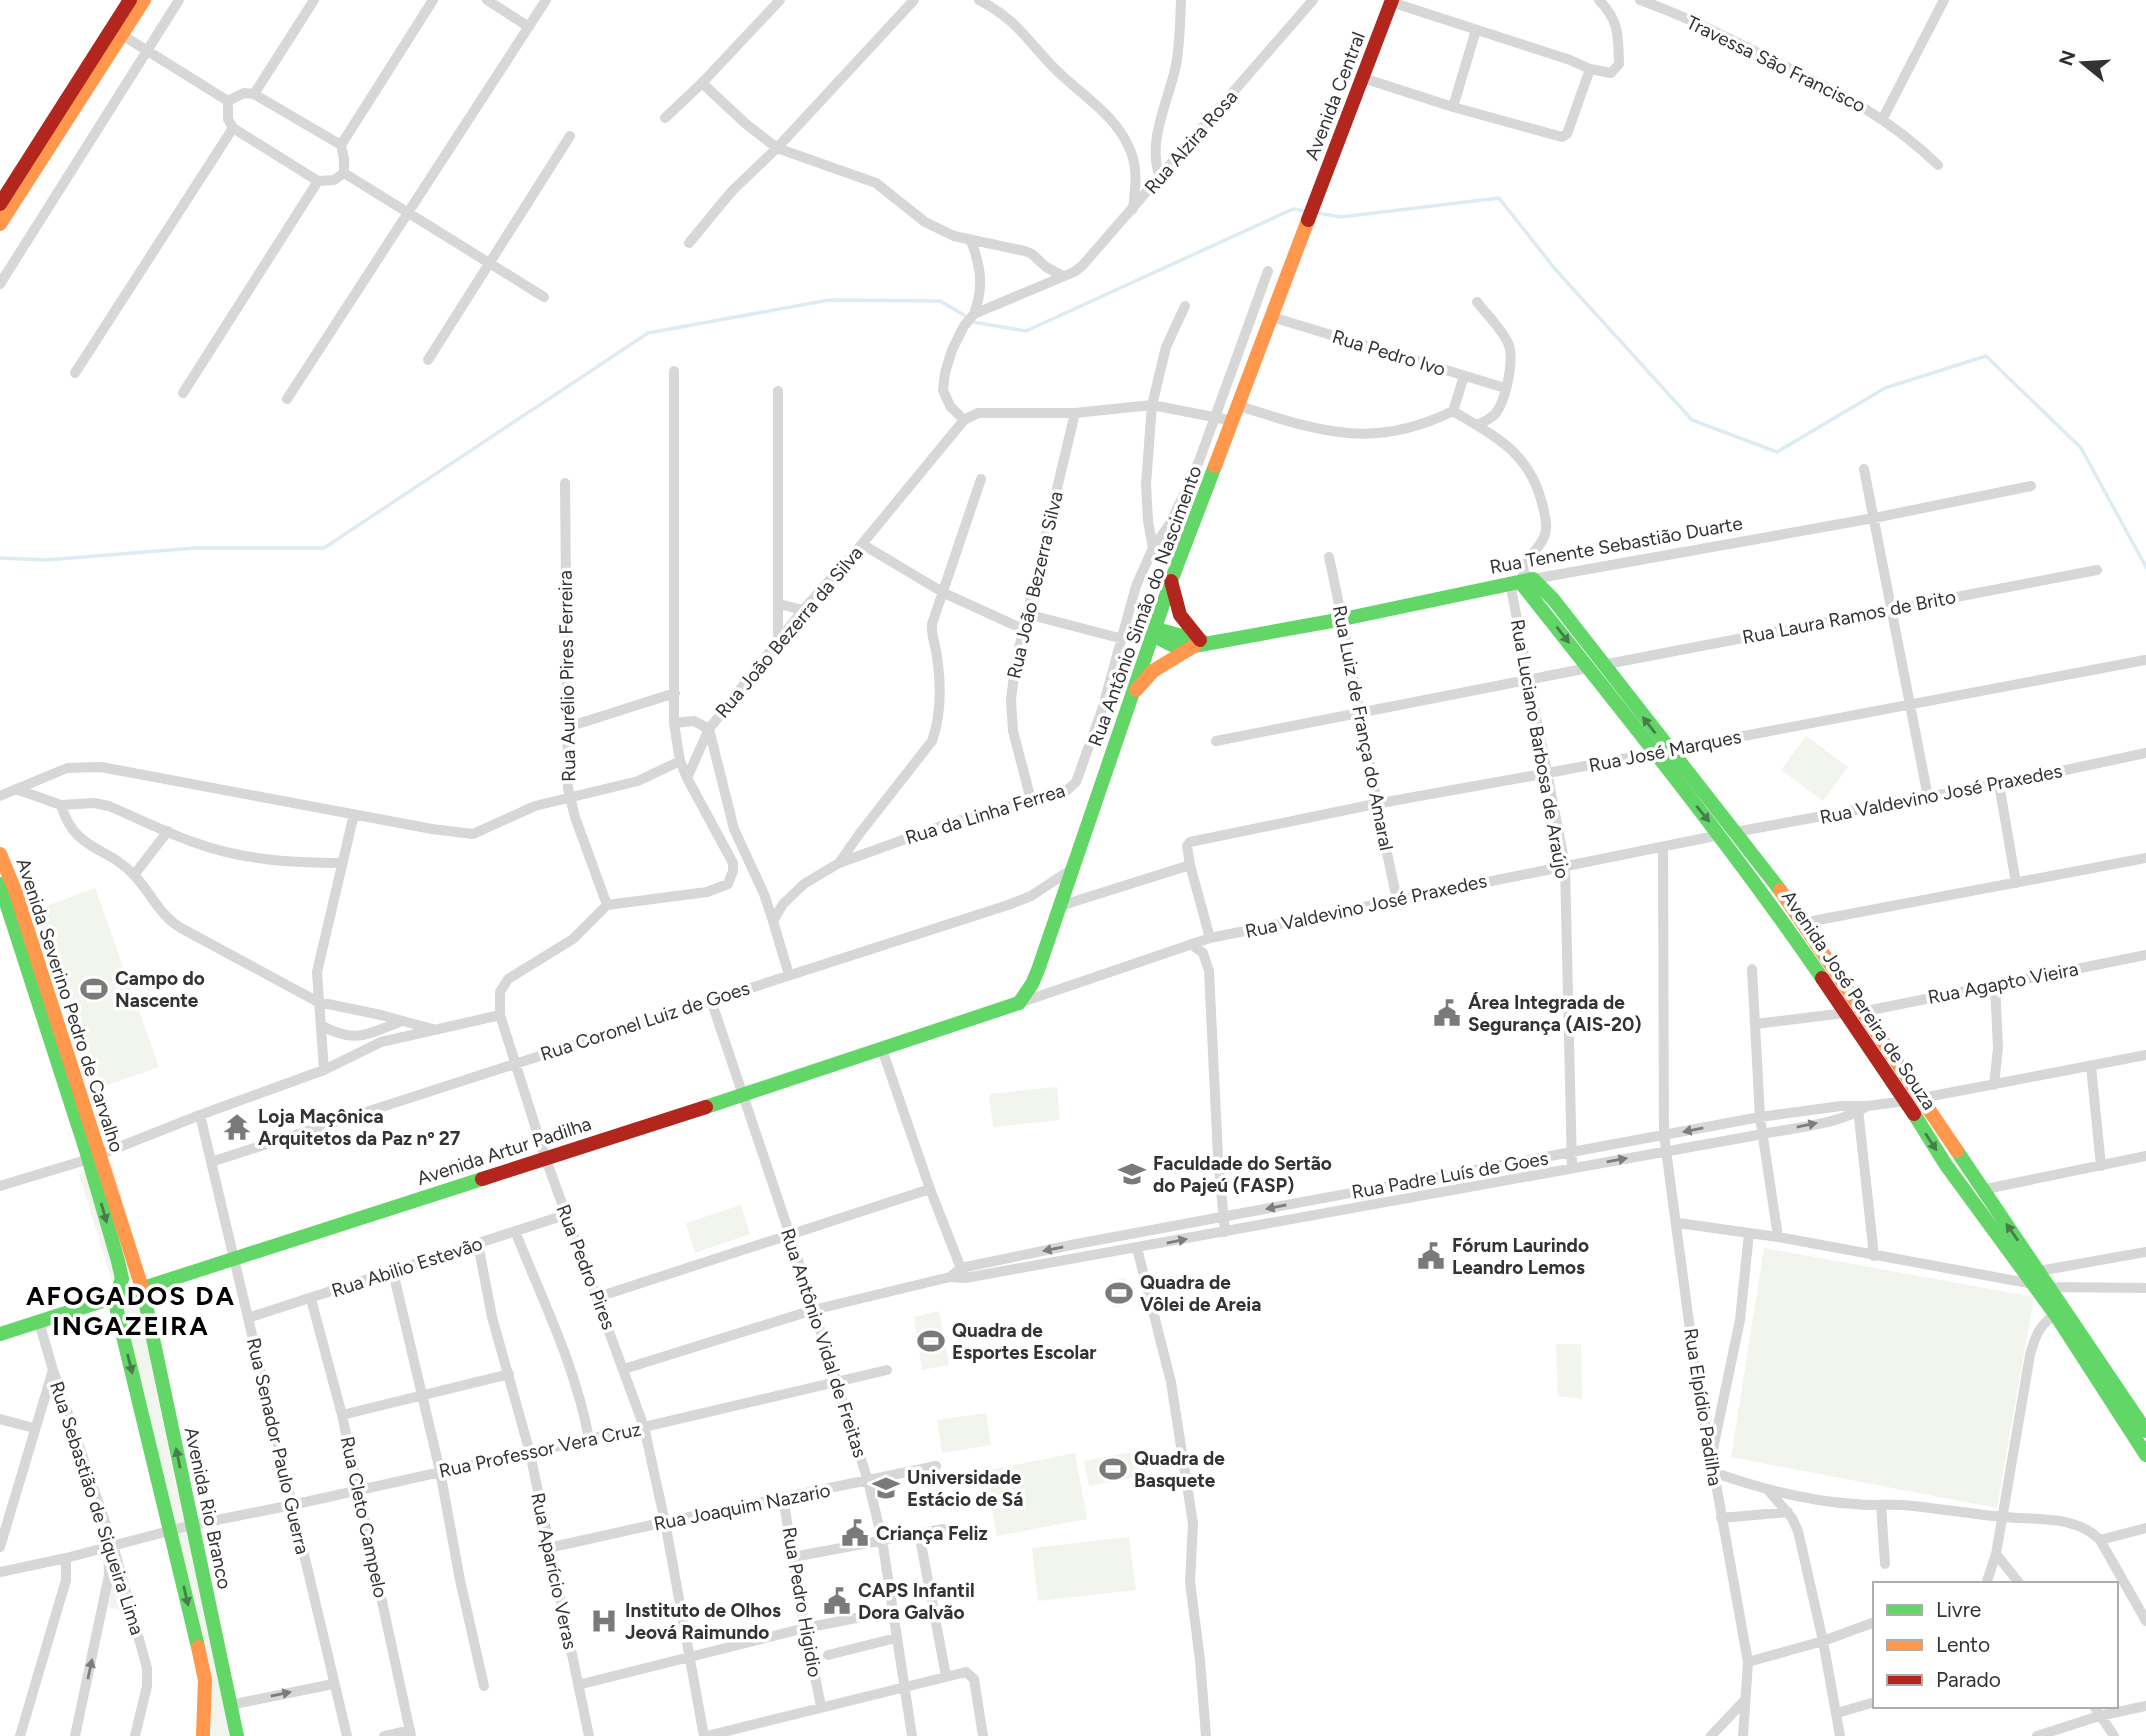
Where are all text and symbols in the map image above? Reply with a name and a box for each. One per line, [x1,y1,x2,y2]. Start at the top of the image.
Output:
street label: Travessa São Francisco [1683,11,1869,117]
north arrow [2048,28,2118,98]
street label: Avenida Central [1300,29,1370,163]
text: N [2054,47,2081,68]
street label: Rua Alzira Rosa [1140,85,1242,199]
street label: Rua Pedro Ivo [1330,325,1448,381]
street label: Rua Antônio Simão do Nascimento [1083,463,1207,749]
street label: Rua João Bezerra Silva [1002,489,1068,681]
street label: Rua Tenente Sebastião Duarte [1488,511,1744,579]
street label: Rua João Bezerra da Silva [710,541,868,723]
street label: Rua Aurélio Pires Ferreira [554,570,580,782]
street label: Rua Laura Ramos de Brito [1740,585,1958,649]
street label: Rua Luiz de França do Amaral [1328,603,1398,853]
street label: Rua Luciano Barbosa de Araújo [1506,617,1574,881]
one-way arrow [1555,626,1570,644]
one-way arrow [1643,716,1657,734]
street label: Rua José Marques [1587,725,1743,777]
street label: Rua Valdevino José Praxedes [1818,759,2064,829]
street label: Rua da Linha Ferrea [902,779,1068,849]
one-way arrow [1696,805,1711,823]
street label: Avenida Severino Pedro de Carvalho [12,855,128,1155]
street label: Rua Valdevino José Praxedes [1243,869,1489,943]
street label: Avenida José Pereira de Souza [1777,886,1941,1114]
street label: Rua Agapto Vieira [1926,957,2080,1009]
place label: Campo do Nascente [115,967,205,1012]
sports icon: Campo do Nascente [79,974,109,1004]
street label: Rua Coronel Luiz de Goes [537,976,753,1066]
place label: Área Integrada de Segurança (AIS-20) [1468,991,1642,1036]
public building icon: Área Integrada de Segurança (AIS-20) [1432,998,1462,1028]
place label: Loja Maçônica Arquitetos da Paz nº 27 [258,1105,460,1150]
temple icon: Loja Maçônica Arquitetos da Paz nº 27 [222,1112,252,1142]
street label: Avenida Artur Padilha [414,1112,594,1190]
one-way arrow [1796,1120,1818,1131]
one-way arrow [1682,1125,1704,1136]
one-way arrow [1924,1132,1937,1151]
street label: Rua Padre Luís de Goes [1350,1146,1550,1204]
place label: Faculdade do Sertão do Pajeú (FASP) [1153,1152,1332,1197]
one-way arrow [1606,1154,1628,1165]
school or university icon: Faculdade do Sertão do Pajeú (FASP) [1117,1159,1147,1189]
street label: Rua Pedro Pires [552,1201,621,1333]
one-way arrow [1265,1202,1287,1213]
one-way arrow [100,1203,110,1224]
one-way arrow [2005,1223,2019,1241]
street label: Rua Antônio Vidal de Freitas [776,1225,872,1461]
street label: Rua Abilio Estevão [329,1232,485,1302]
place label: Fórum Laurindo Leandro Lemos [1452,1234,1589,1279]
one-way arrow [1166,1235,1188,1246]
public building icon: Fórum Laurindo Leandro Lemos [1416,1241,1446,1271]
one-way arrow [1042,1243,1064,1254]
place label: Quadra de Vôlei de Areia [1140,1271,1261,1316]
sports icon: Quadra de Vôlei de Areia [1104,1278,1134,1308]
district label: AFOGADOS DA INGAZEIRA [26,1280,236,1342]
place label: Quadra de Esportes Escolar [952,1319,1097,1364]
sports icon: Quadra de Esportes Escolar [916,1326,946,1356]
street label: Rua Elpídio Padilha [1679,1326,1727,1488]
street label: Rua Senador Paulo Guerra [242,1336,314,1556]
one-way arrow [125,1353,136,1375]
street label: Rua Sebastião de Siqueira Lima [45,1378,149,1638]
street label: Rua Professor Vera Cruz [437,1417,643,1483]
street label: Avenida Rio Branco [180,1425,236,1591]
street label: Rua Cleto Campelo [336,1434,392,1600]
one-way arrow [172,1447,183,1469]
place label: Quadra de Basquete [1134,1447,1225,1492]
sports icon: Quadra de Basquete [1098,1454,1128,1484]
place label: Universidade Estácio de Sá [907,1466,1023,1511]
school or university icon: Universidade Estácio de Sá [871,1473,901,1503]
street label: Rua Joaquim Nazario [652,1479,832,1535]
street label: Rua Aparício Veras [526,1491,582,1652]
public building icon: Criança Feliz [840,1518,870,1548]
place label: Criança Feliz [876,1522,988,1545]
street label: Rua Pedro Higidio [777,1525,827,1679]
place label: CAPS Infantil Dora Galvão [858,1579,975,1624]
legend [1873,1582,2118,1708]
one-way arrow [181,1585,192,1607]
public building icon: CAPS Infantil Dora Galvão [822,1586,852,1616]
text: Livre [1936,1597,1981,1622]
place label: Instituto de Olhos Jeová Raimundo [625,1599,781,1644]
hospital icon: Instituto de Olhos Jeová Raimundo [589,1606,619,1636]
text: Lento [1936,1632,1990,1657]
one-way arrow [84,1658,95,1680]
text: Parado [1936,1667,2001,1692]
one-way arrow [270,1689,292,1700]

